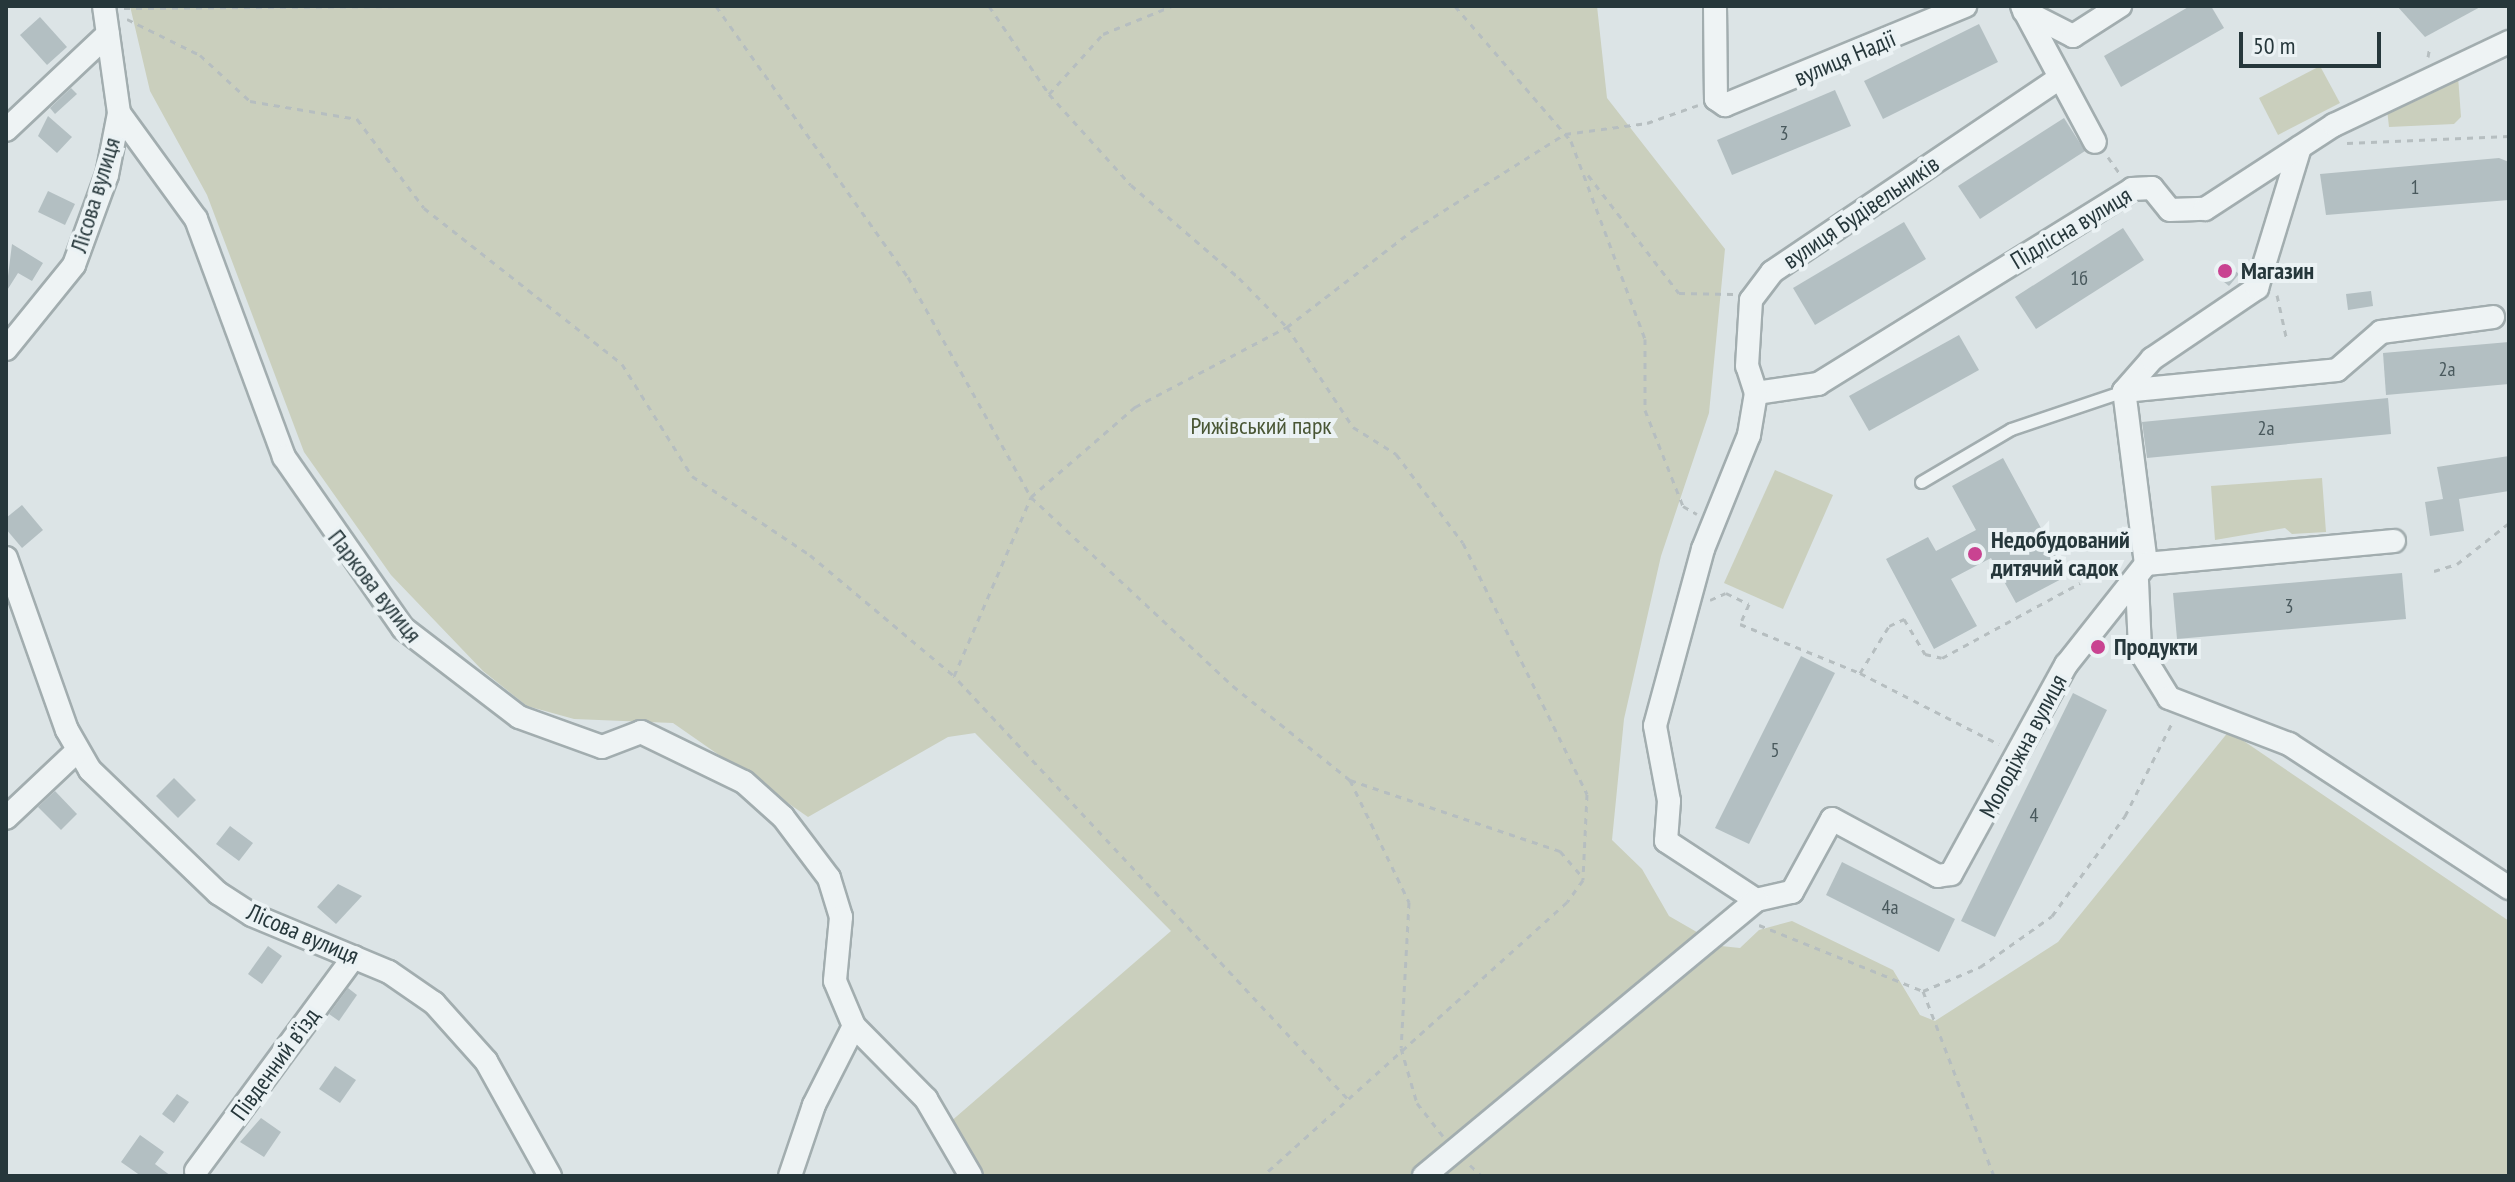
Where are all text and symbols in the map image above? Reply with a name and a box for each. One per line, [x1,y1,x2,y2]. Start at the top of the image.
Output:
scale bar [2243,16,2385,66]
street label: вулиця Надії [1790,24,1900,92]
text: 50 m [2253,30,2295,61]
house number: 3 [1780,121,1788,145]
street label: Лісова вулиця [64,134,126,256]
street label: вулиця Будівельників [1778,149,1944,275]
house number: 1 [2411,175,2419,199]
street label: Підлісна вулиця [2005,181,2137,275]
place label: Магазин [2241,257,2314,285]
marker: Магазин [2216,262,2234,280]
house number: 1б [2070,266,2088,290]
house number: 2а [2439,357,2455,381]
park label: Рижівський парк [1190,412,1332,440]
house number: 2а [2258,416,2274,440]
street label: Паркова вулиця [322,524,428,648]
place label: Недобудований дитячий садок [1991,526,2130,582]
marker: Недобудований дитячий садок [1966,545,1984,563]
house number: 3 [2285,594,2293,618]
place label: Продукти [2114,633,2198,661]
marker: Продукти [2089,638,2107,656]
street label: Молодіжна вулиця [1973,669,2073,823]
house number: 5 [1771,738,1779,762]
house number: 4 [2030,803,2038,827]
house number: 4а [1882,895,1898,919]
street label: Лісова вулиця [243,898,363,970]
street label: Південний в’їзд [225,1002,325,1126]

